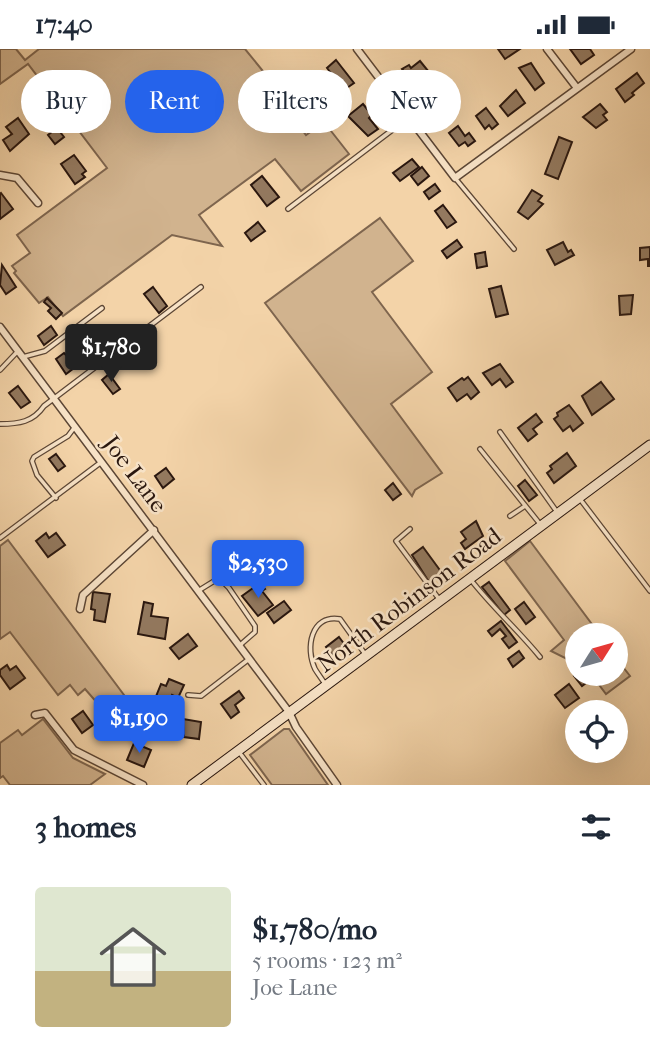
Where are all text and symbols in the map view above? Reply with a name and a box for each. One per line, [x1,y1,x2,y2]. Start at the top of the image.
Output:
text: 17:40 [35,9,93,40]
chip: Buy [21,70,111,133]
chip: Rent [125,70,224,133]
chip: Filters [238,70,352,133]
chip: New [366,70,461,133]
pin: $1,780 [54,325,168,384]
text: $1,780 [81,333,141,360]
street label: Joe Lane [96,428,173,518]
street label: North Robinson Road [311,521,507,678]
pin: $2,530 [201,540,315,600]
text: $2,530 [228,549,288,576]
north arrow [565,623,628,686]
map controls [565,623,628,763]
pin: $1,190 [82,695,196,755]
button: locate [565,700,628,763]
text: $1,190 [110,704,168,731]
icon: filters [577,808,615,846]
text: 3 homes [35,810,136,845]
text: $1,780/mo [252,912,377,947]
icon: home [91,915,175,999]
text: 5 rooms · 123 m² [252,947,402,974]
text: Joe Lane [252,974,337,1001]

